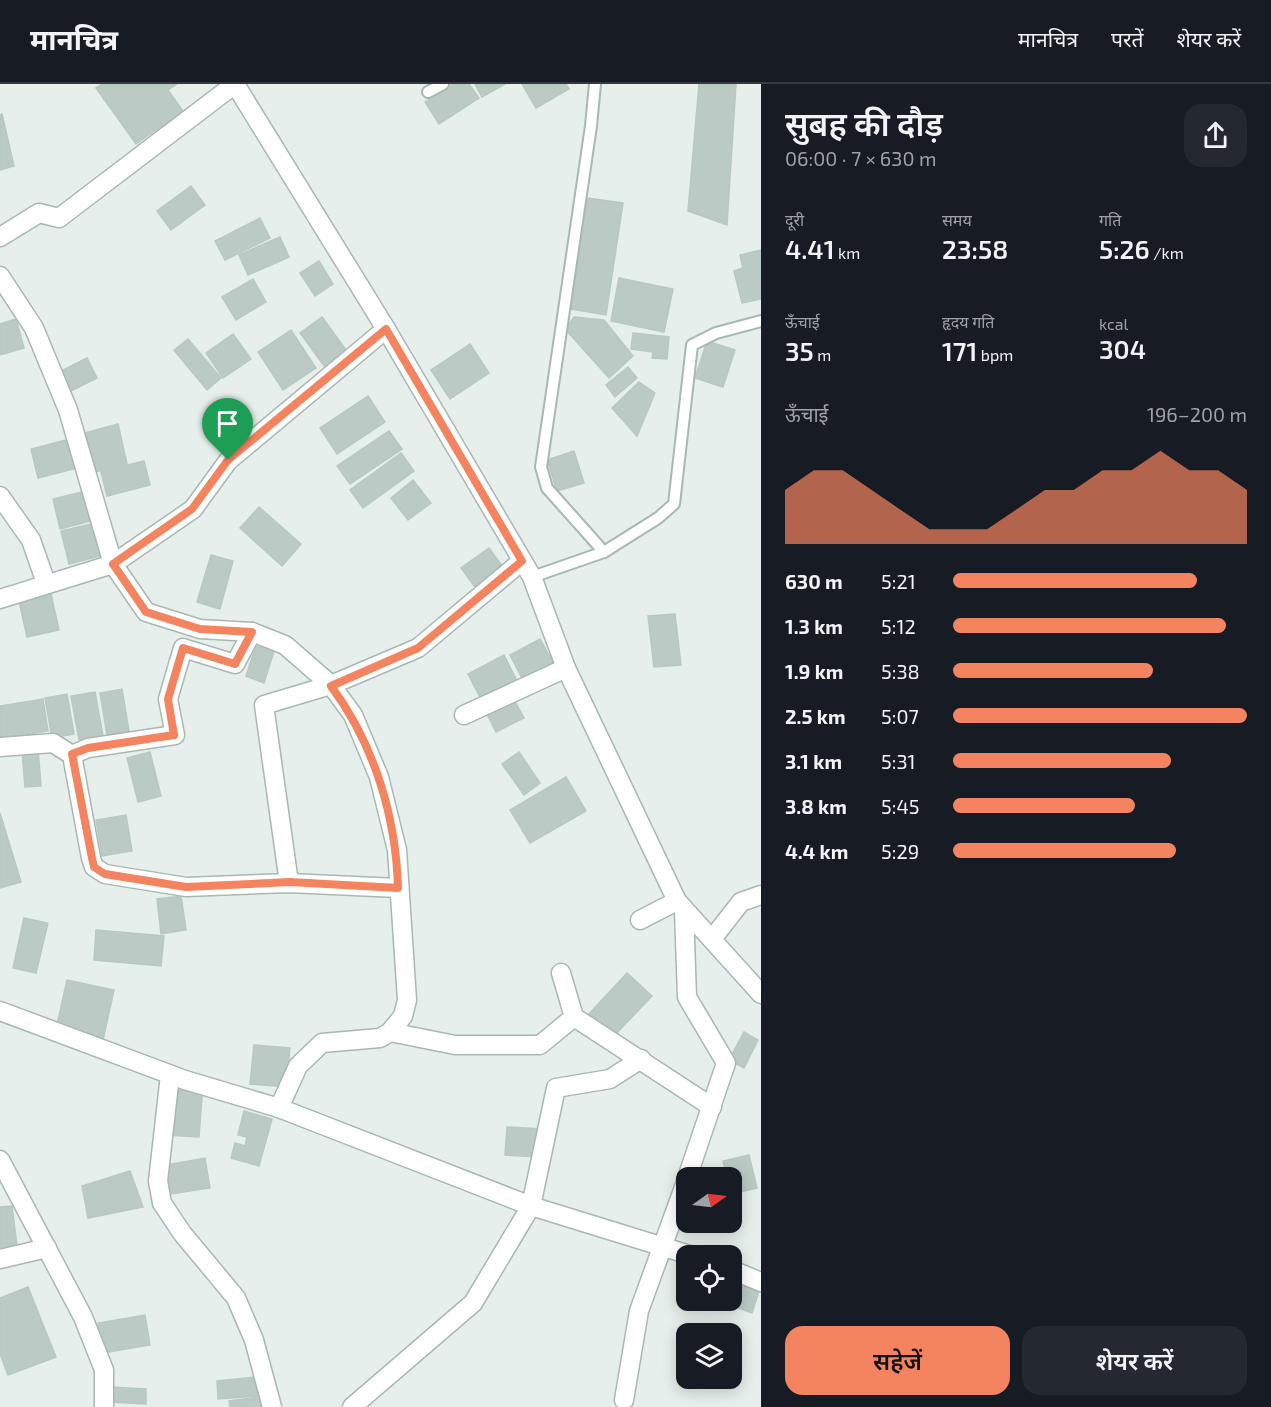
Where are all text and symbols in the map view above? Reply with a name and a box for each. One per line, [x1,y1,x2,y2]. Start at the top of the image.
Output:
text: मानचित्र [30,22,118,56]
text: मानचित्र [1018,26,1078,51]
text: परतें [1111,26,1144,51]
text: शेयर करें [1177,26,1241,51]
text: सुबह की दौड़ [785,103,943,143]
button: share [1184,104,1247,167]
text: 06:00 · 7 × 630 m [785,146,936,170]
text: दूरी [785,210,804,229]
text: समय [942,210,972,229]
text: गति [1099,210,1121,229]
text: 4.41 [785,233,835,264]
text: 23:58 [942,233,1008,264]
text: 5:26 [1099,233,1150,264]
text: km [835,243,860,262]
text: /km [1150,243,1184,262]
text: ऊँचाई [785,312,820,331]
text: हृदय गति [942,312,994,331]
text: kcal [1099,314,1128,333]
text: 304 [1099,333,1146,364]
text: 35 [785,335,814,366]
text: 171 [942,335,977,366]
text: m [814,345,831,364]
text: bpm [977,345,1013,364]
pin [202,398,253,460]
text: ऊँचाई [785,402,828,426]
text: 196–200 m [1147,402,1247,426]
icon: arrive [211,407,244,440]
text: 630 m [785,569,843,593]
text: 5:21 [881,569,916,593]
text: 1.3 km [785,614,843,638]
text: 5:12 [881,614,916,638]
text: 1.9 km [785,659,843,683]
text: 5:38 [881,659,920,683]
text: 2.5 km [785,704,846,728]
text: 5:07 [881,704,919,728]
text: 3.1 km [785,749,842,773]
text: 5:31 [881,749,916,773]
text: 3.8 km [785,794,847,818]
text: 5:45 [881,794,919,818]
text: 4.4 km [785,839,848,863]
text: 5:29 [881,839,919,863]
north arrow [676,1167,742,1233]
map controls [676,1167,742,1389]
button: locate [676,1245,742,1311]
button: layers [676,1323,742,1389]
button: सहेजें [785,1326,1010,1395]
button: शेयर करें [1022,1326,1247,1395]

